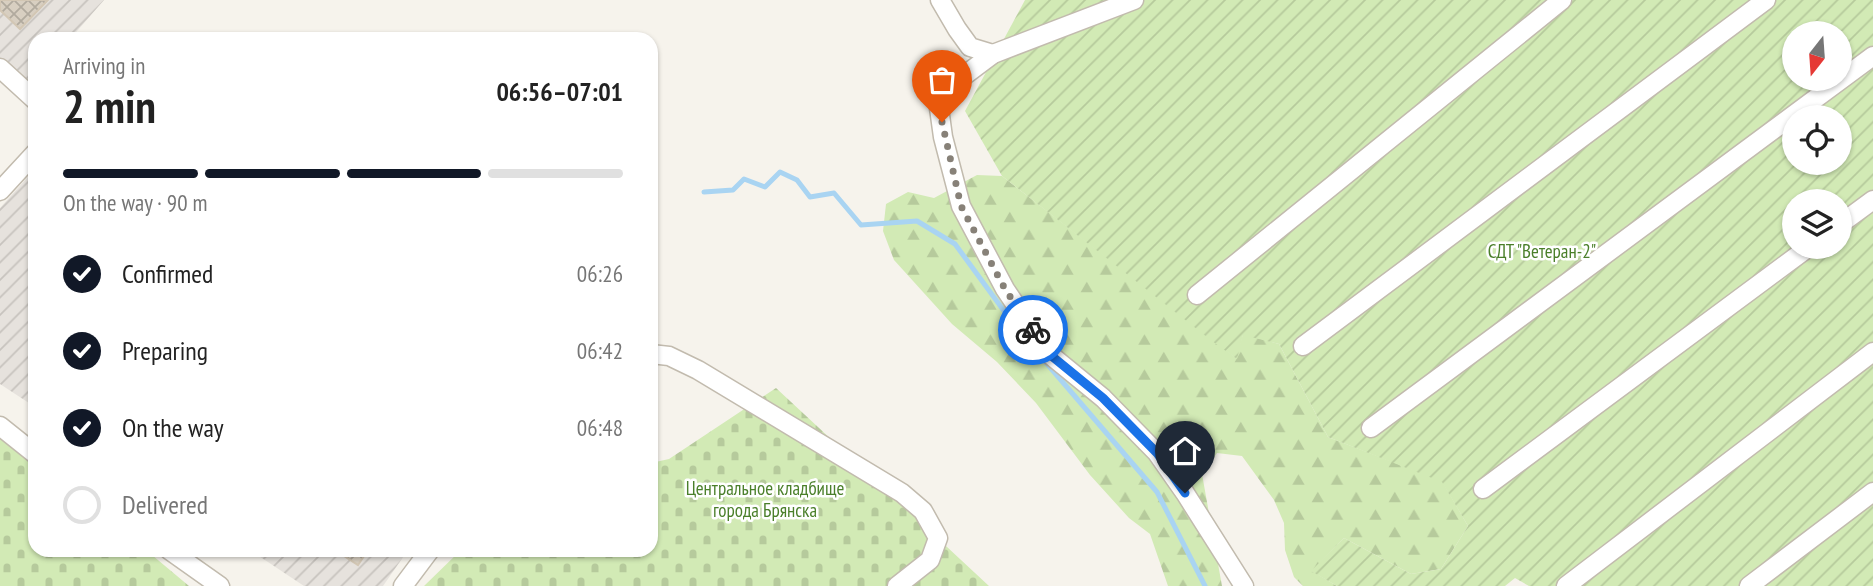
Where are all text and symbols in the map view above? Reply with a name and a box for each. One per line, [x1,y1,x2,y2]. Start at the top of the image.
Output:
north arrow [1782,21,1852,91]
map controls [1782,21,1852,259]
pin [912,50,972,122]
text: Arriving in [63,51,145,80]
icon: bag [923,61,961,99]
text: 06:56–07:01 [496,75,623,108]
text: 2 min [63,76,156,136]
button: locate [1782,105,1852,175]
text: On the way · 90 m [63,188,207,217]
button: layers [1782,189,1852,259]
park label: СДТ "Ветеран-2" [1488,239,1596,263]
icon: check [63,255,101,293]
text: Confirmed [122,257,213,290]
text: 06:26 [577,259,623,288]
courier [998,295,1068,365]
icon: bike [1014,311,1052,349]
icon: check [63,332,101,370]
text: Preparing [122,334,208,367]
text: 06:42 [577,336,623,365]
icon: check [63,409,101,447]
text: On the way [122,411,224,444]
text: 06:48 [577,413,623,442]
pin [1155,421,1215,493]
icon: home [1166,432,1204,470]
park label: Центральное кладбище города Брянска [686,476,845,522]
text: Delivered [122,488,208,521]

